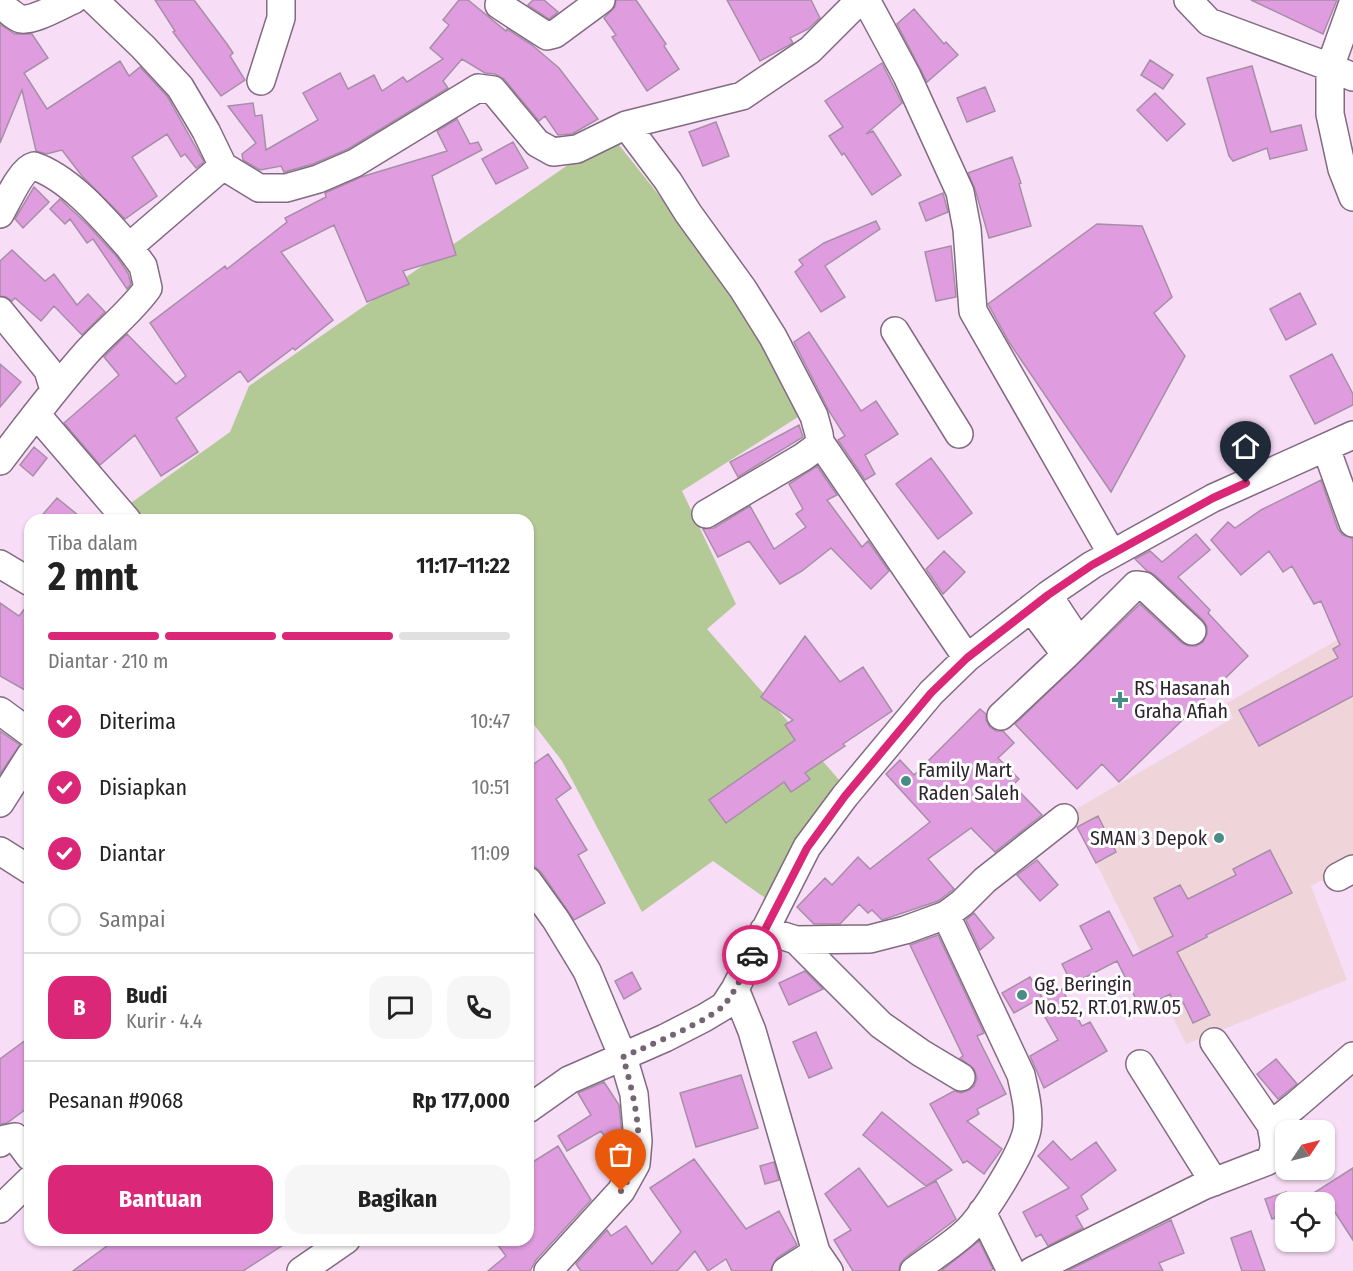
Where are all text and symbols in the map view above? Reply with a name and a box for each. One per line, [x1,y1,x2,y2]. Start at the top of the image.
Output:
pin [1220,421,1271,483]
icon: home [1229,430,1262,463]
text: Tiba dalam [48,531,138,555]
text: 11:17–11:22 [416,552,510,579]
text: 2 mnt [48,554,138,600]
text: Diantar · 210 m [48,649,169,673]
place label: RS Hasanah Graha Afiah [1134,676,1230,723]
marker: RS Hasanah Graha Afiah [1111,691,1129,709]
icon: check [48,705,81,738]
text: Diterima [99,708,176,735]
text: 10:47 [470,709,510,733]
place label: Family Mart Raden Saleh [918,758,1019,805]
icon: check [48,771,81,804]
text: Disiapkan [99,774,187,801]
marker: Family Mart Raden Saleh [899,774,913,788]
text: 10:51 [471,775,510,799]
place label: SMAN 3 Depok [1090,826,1208,850]
marker: SMAN 3 Depok [1212,831,1226,845]
icon: check [48,837,81,870]
text: Diantar [99,840,165,867]
text: 11:09 [470,841,510,865]
text: Sampai [99,906,165,933]
courier [722,925,782,985]
icon: car [736,939,769,972]
place label: Gg. Beringin No.52, RT.01,RW.05 [1034,972,1181,1019]
button: chat [369,976,432,1039]
button: phone [447,976,510,1039]
text: Budi [126,982,167,1009]
marker: Gg. Beringin No.52, RT.01,RW.05 [1015,988,1029,1002]
text: B [73,994,86,1021]
text: Kurir · 4.4 [126,1009,202,1033]
text: Pesanan #9068 [48,1087,183,1114]
text: Rp 177,000 [412,1087,510,1114]
north arrow [1275,1120,1335,1180]
map controls [1275,1120,1335,1252]
pin [595,1129,646,1191]
icon: bag [604,1138,637,1171]
button: Bantuan [48,1165,273,1234]
button: Bagikan [285,1165,510,1234]
button: locate [1275,1192,1335,1252]

